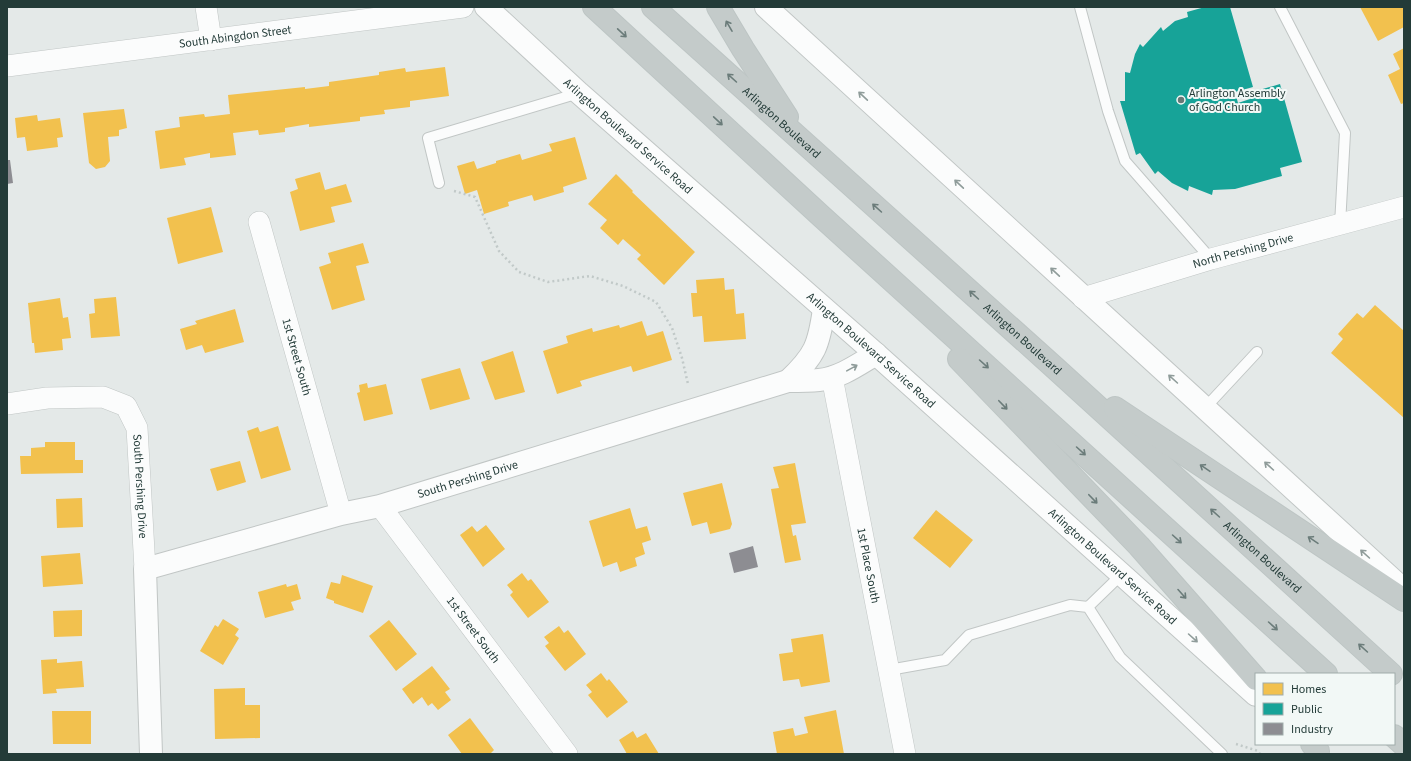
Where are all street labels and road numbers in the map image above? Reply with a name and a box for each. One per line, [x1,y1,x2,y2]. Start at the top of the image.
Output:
street label: South Abingdon Street [178,21,292,52]
street label: Arlington Boulevard Service Road [560,74,697,198]
street label: Arlington Boulevard [739,83,825,162]
street label: North Pershing Drive [1191,229,1295,273]
street label: Arlington Boulevard Service Road [803,288,939,412]
street label: Arlington Boulevard [980,299,1066,379]
street label: 1st Street South [278,316,316,397]
street label: South Pershing Drive [129,433,152,539]
street label: South Pershing Drive [415,456,520,503]
street label: Arlington Boulevard Service Road [1045,504,1181,629]
street label: Arlington Boulevard [1220,517,1305,597]
street label: 1st Place South [853,526,884,605]
street label: 1st Street South [443,593,504,667]

